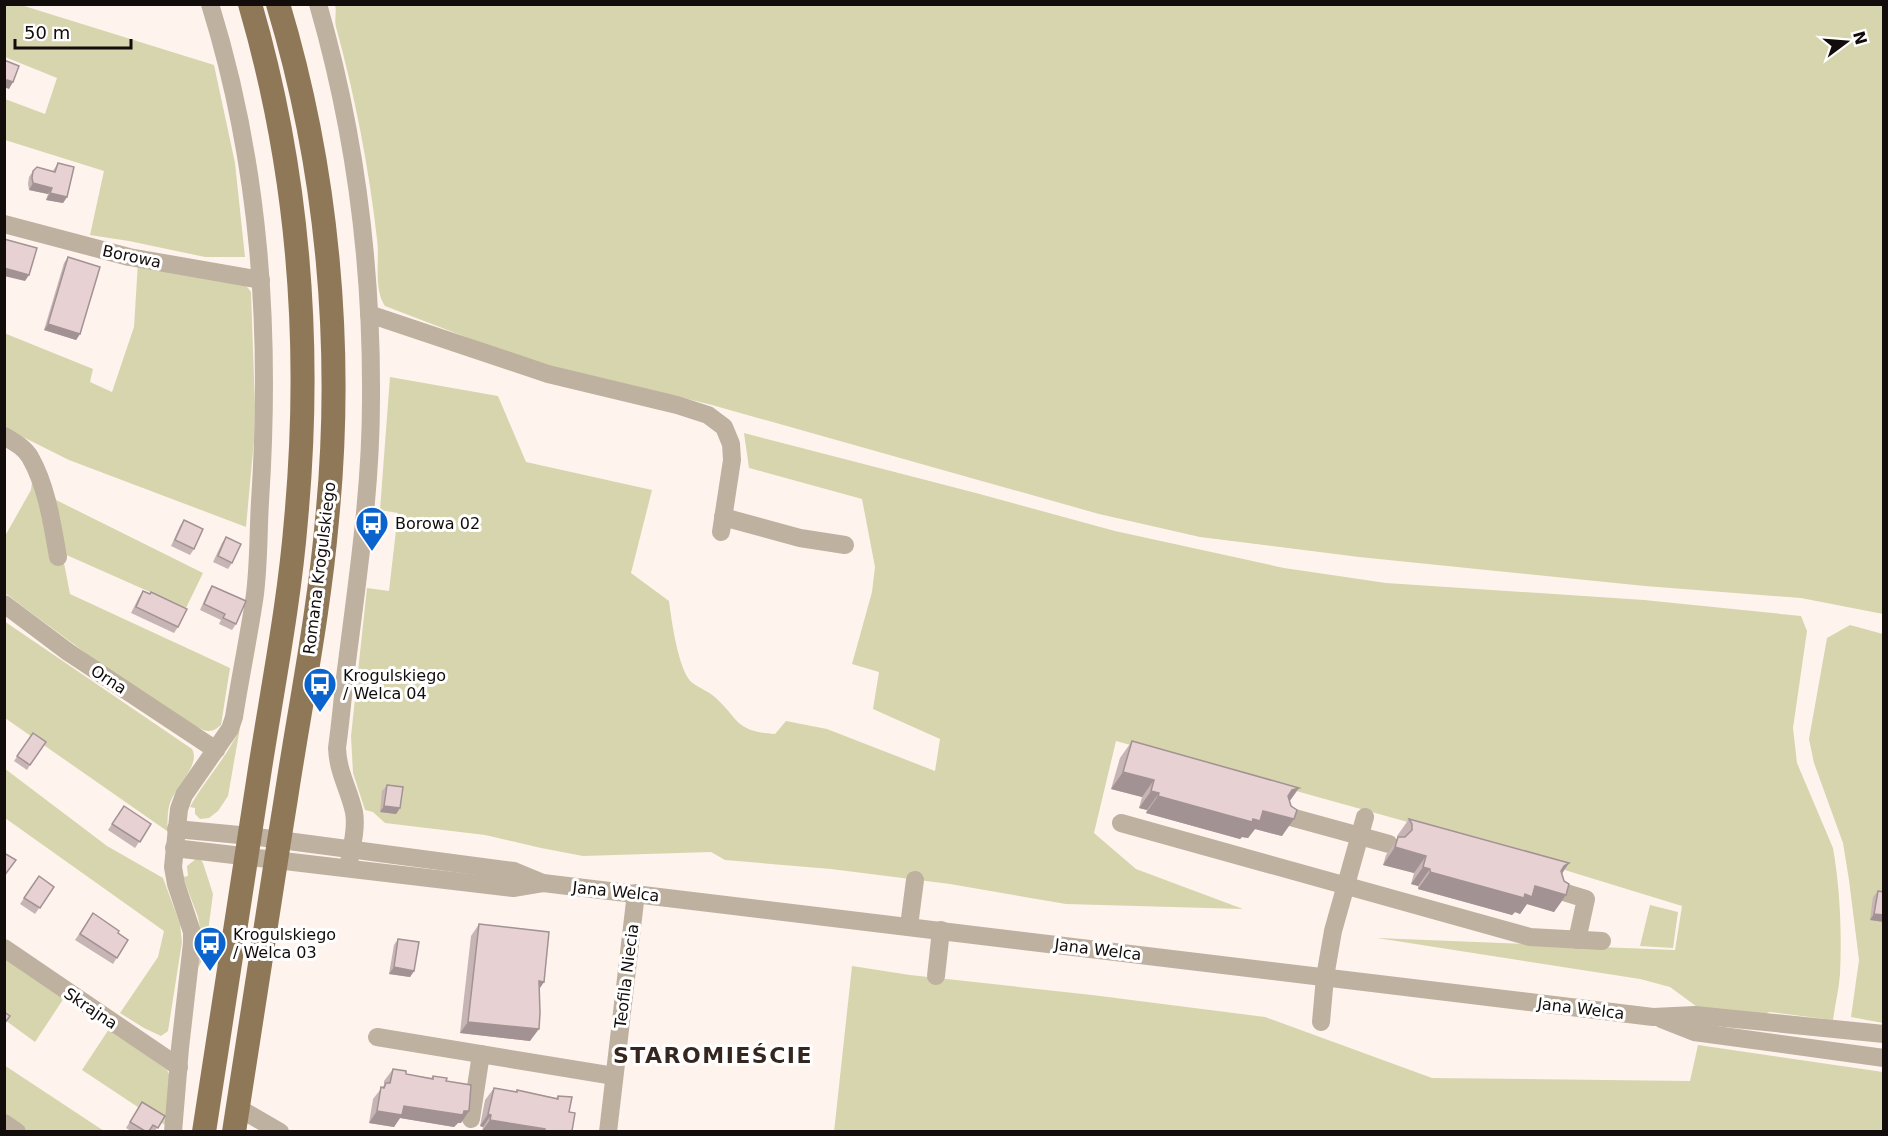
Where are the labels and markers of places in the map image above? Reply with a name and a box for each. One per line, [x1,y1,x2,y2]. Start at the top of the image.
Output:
bus stop icon: Borowa 02 [354,505,390,552]
place label: Borowa 02 [395,514,480,533]
bus stop icon: Krogulskiego / Welca 04 [302,666,338,713]
place label: Krogulskiego / Welca 04 [343,666,446,703]
bus stop icon: Krogulskiego / Welca 03 [192,925,228,972]
place label: Krogulskiego / Welca 03 [233,925,336,962]

